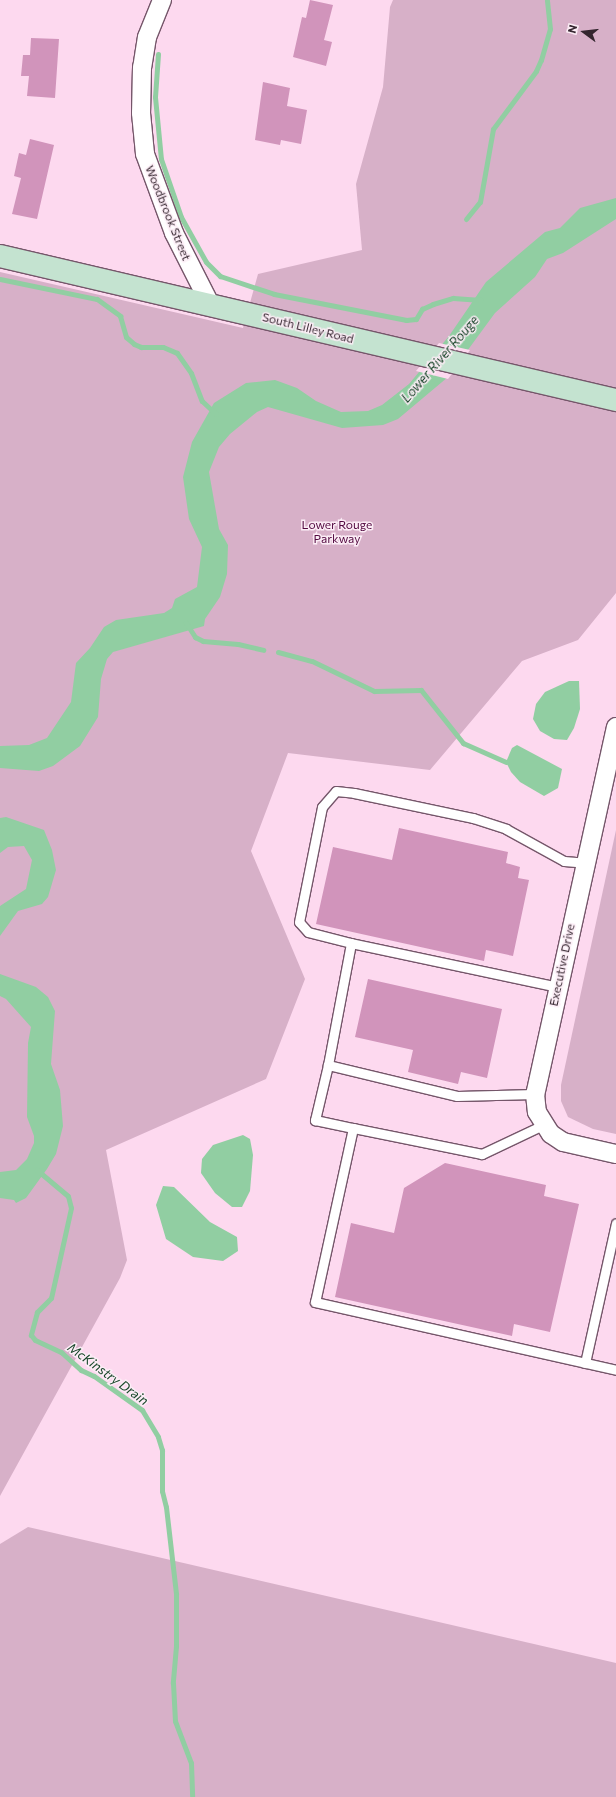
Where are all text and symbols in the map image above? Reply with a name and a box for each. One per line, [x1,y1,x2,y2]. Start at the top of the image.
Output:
north arrow [564,12,604,52]
text: N [565,23,579,34]
street label: Woodbrook Street [142,163,194,263]
street label: South Lilley Road [261,310,355,346]
water label: Lower River Rouge [398,312,482,406]
park label: Lower Rouge Parkway [302,518,372,546]
street label: Executive Drive [546,923,578,1007]
water label: McKinstry Drain [65,1339,151,1409]

